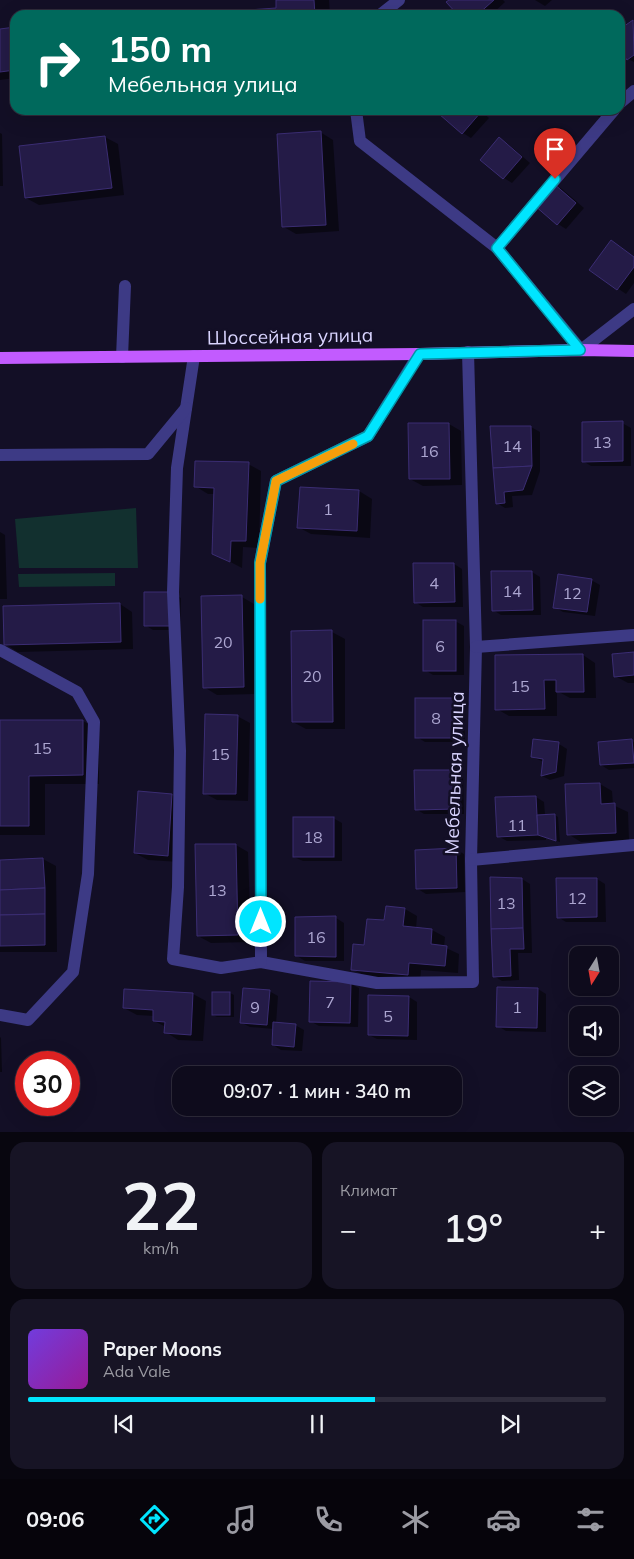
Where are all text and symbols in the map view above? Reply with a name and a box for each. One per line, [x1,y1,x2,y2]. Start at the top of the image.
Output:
text: 150 m [108,27,212,71]
icon: right [25,30,90,95]
text: Мебельная улица [108,70,298,98]
pin [534,128,576,179]
icon: arrive [541,135,569,163]
street label: Шоссейная улица [207,323,373,349]
house number: 13 [592,432,612,452]
house number: 14 [502,436,522,456]
house number: 16 [419,441,439,461]
house number: 1 [323,499,333,519]
house number: 4 [429,573,439,593]
house number: 14 [502,581,522,601]
house number: 12 [562,583,582,603]
house number: 20 [213,632,233,652]
house number: 6 [435,636,445,656]
house number: 20 [302,666,322,686]
house number: 15 [510,676,530,696]
street label: Мебельная улица [439,691,469,855]
house number: 8 [431,708,441,728]
house number: 15 [32,738,52,758]
house number: 15 [210,744,230,764]
house number: 11 [507,815,527,835]
house number: 18 [303,827,323,847]
house number: 13 [207,880,227,900]
house number: 12 [567,888,587,908]
house number: 13 [496,893,516,913]
position arrow [234,895,286,947]
house number: 16 [306,927,326,947]
north arrow [569,946,619,996]
map controls [569,946,619,1116]
house number: 7 [325,992,335,1012]
house number: 9 [250,997,260,1017]
house number: 1 [512,997,522,1017]
house number: 5 [383,1006,393,1026]
button: sound [569,1006,619,1056]
speed limit sign: 30 [15,1051,80,1116]
button: layers [569,1066,619,1116]
text: 09:07 · 1 мин · 340 m [223,1079,411,1103]
text: 22 [122,1165,200,1246]
text: Климат [340,1180,397,1200]
text: 19° [443,1204,503,1252]
text: − [340,1212,357,1247]
text: + [589,1212,606,1247]
text: km/h [143,1238,179,1258]
text: Paper Moons [103,1337,222,1361]
text: Ada Vale [103,1361,170,1381]
icon: previous [110,1410,138,1438]
icon: pause [303,1410,331,1438]
icon: next [496,1410,524,1438]
icon: directions [137,1502,172,1537]
icon: music [224,1502,259,1537]
icon: phone [311,1502,346,1537]
icon: climate [398,1502,433,1537]
icon: car [486,1502,521,1537]
icon: filters [573,1502,608,1537]
text: 09:06 [26,1505,84,1533]

